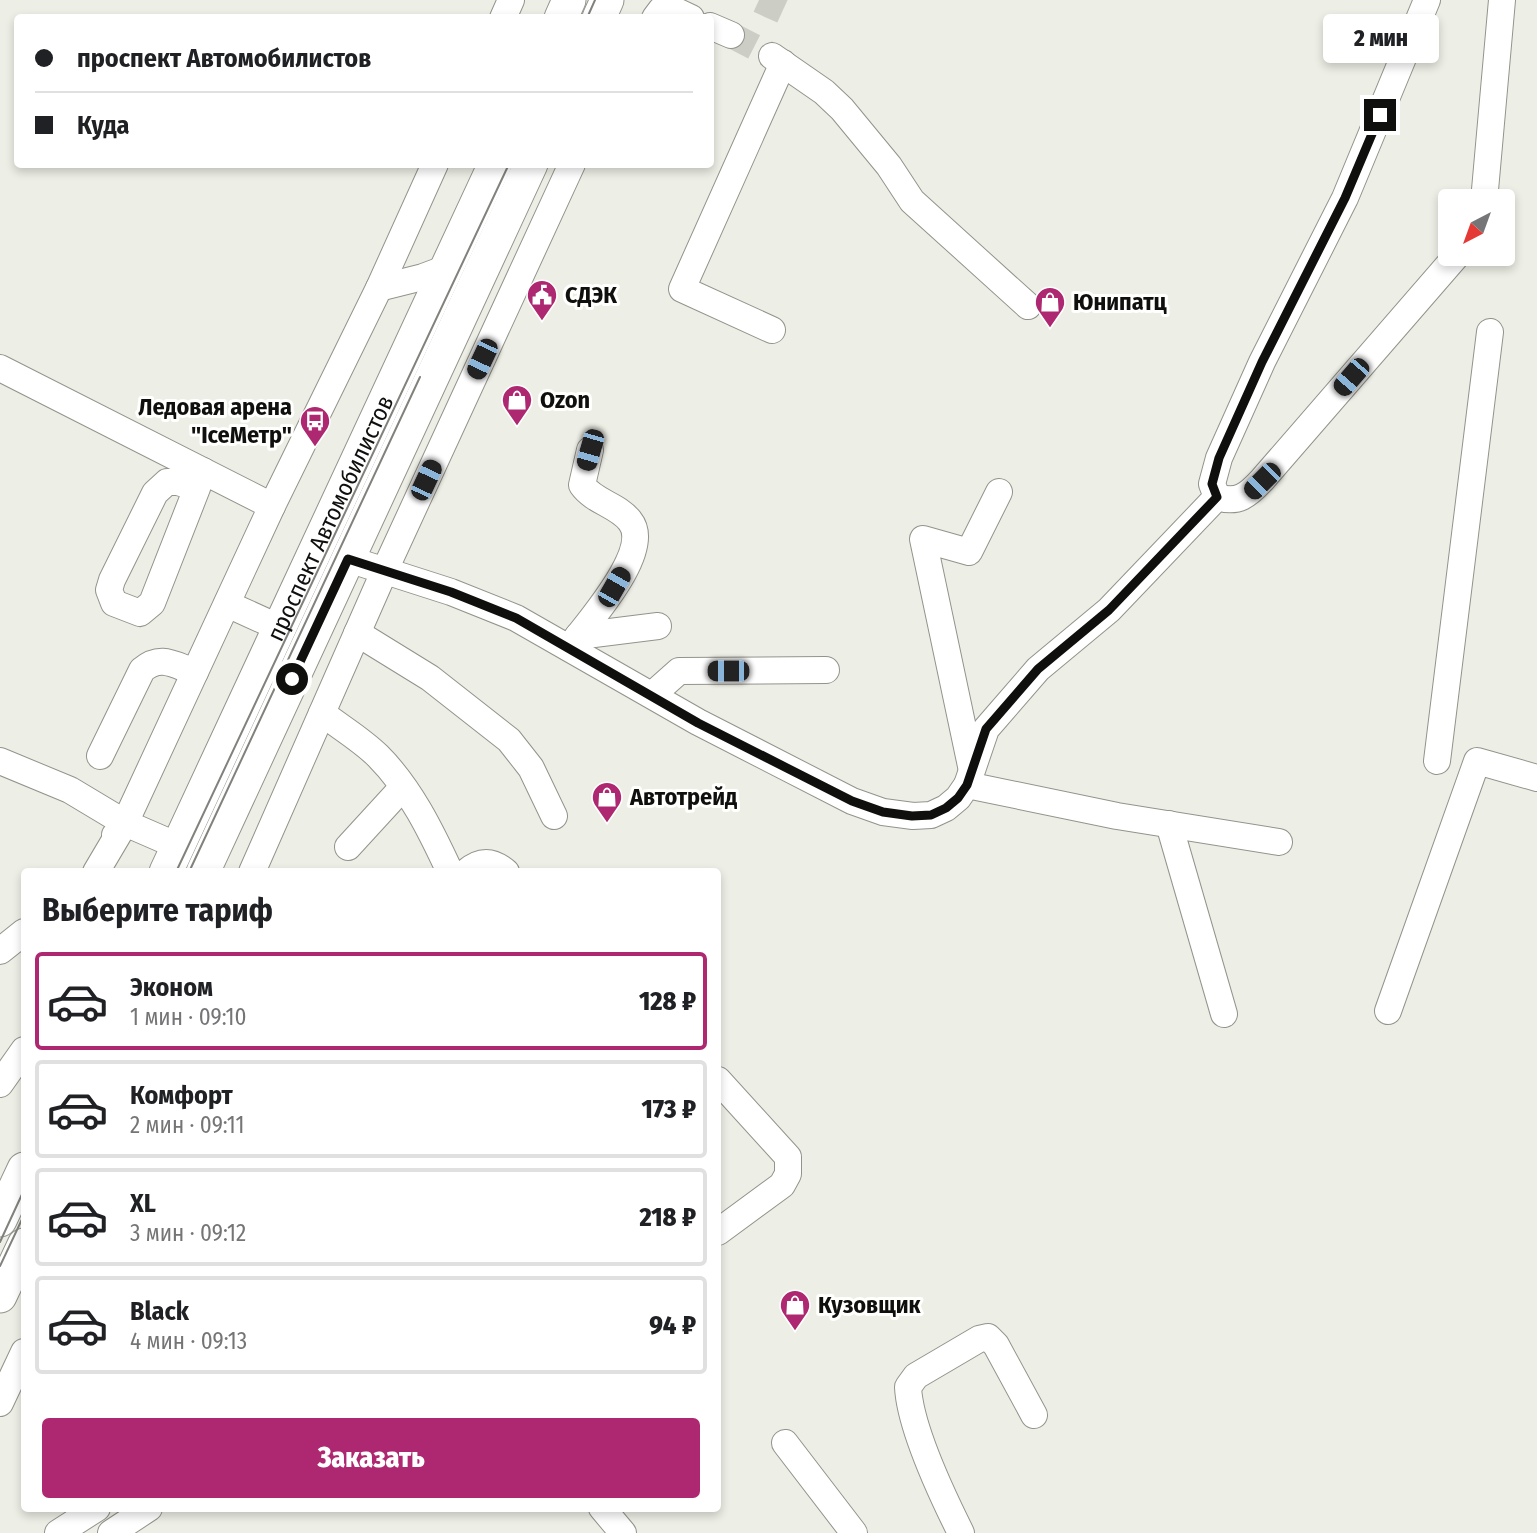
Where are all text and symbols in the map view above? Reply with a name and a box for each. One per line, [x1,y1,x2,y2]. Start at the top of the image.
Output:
callout: 2 мин [1322,13,1438,62]
text: 2 мин [1354,24,1408,52]
text: проспект Автомобилистов [77,43,371,74]
route end [1364,99,1396,131]
text: Куда [77,110,130,141]
north arrow [1438,189,1516,266]
map controls [1438,189,1515,266]
public building icon: СДЭК [525,278,559,322]
place label: СДЭК [565,281,617,309]
shop icon: Юнипатц [1033,285,1067,329]
place label: Юнипатц [1073,288,1167,316]
car [464,336,501,382]
car [1330,354,1373,400]
shop icon: Ozon [500,383,534,427]
place label: Ozon [540,386,590,414]
street label: проспект Автомобилистов [261,391,399,646]
place label: Ледовая арена "IceМетр" [138,393,292,449]
bus stop icon: Ледовая арена "IceМетр" [298,404,332,448]
car [575,427,606,473]
car [408,457,445,503]
car [1240,459,1285,503]
car [595,564,634,610]
car [708,661,750,682]
route start [276,663,308,695]
shop icon: Автотрейд [590,780,624,824]
place label: Автотрейд [629,783,737,811]
text: Выберите тариф [42,891,273,929]
icon: car [46,970,109,1033]
text: Эконом [130,972,213,1003]
text: 128 ₽ [639,986,696,1017]
text: 1 мин · 09:10 [130,1003,247,1031]
icon: car [46,1078,109,1141]
text: Комфорт [130,1080,233,1111]
text: 173 ₽ [642,1094,696,1125]
text: 2 мин · 09:11 [130,1111,244,1139]
icon: car [46,1186,109,1249]
text: XL [130,1188,156,1219]
text: 218 ₽ [639,1202,696,1233]
text: 3 мин · 09:12 [130,1219,246,1247]
shop icon: Кузовщик [778,1288,812,1332]
place label: Кузовщик [818,1291,921,1319]
icon: car [46,1294,109,1357]
text: Black [130,1296,189,1327]
text: 94 ₽ [649,1310,696,1341]
text: 4 мин · 09:13 [130,1327,247,1355]
button: Заказать [42,1418,700,1498]

